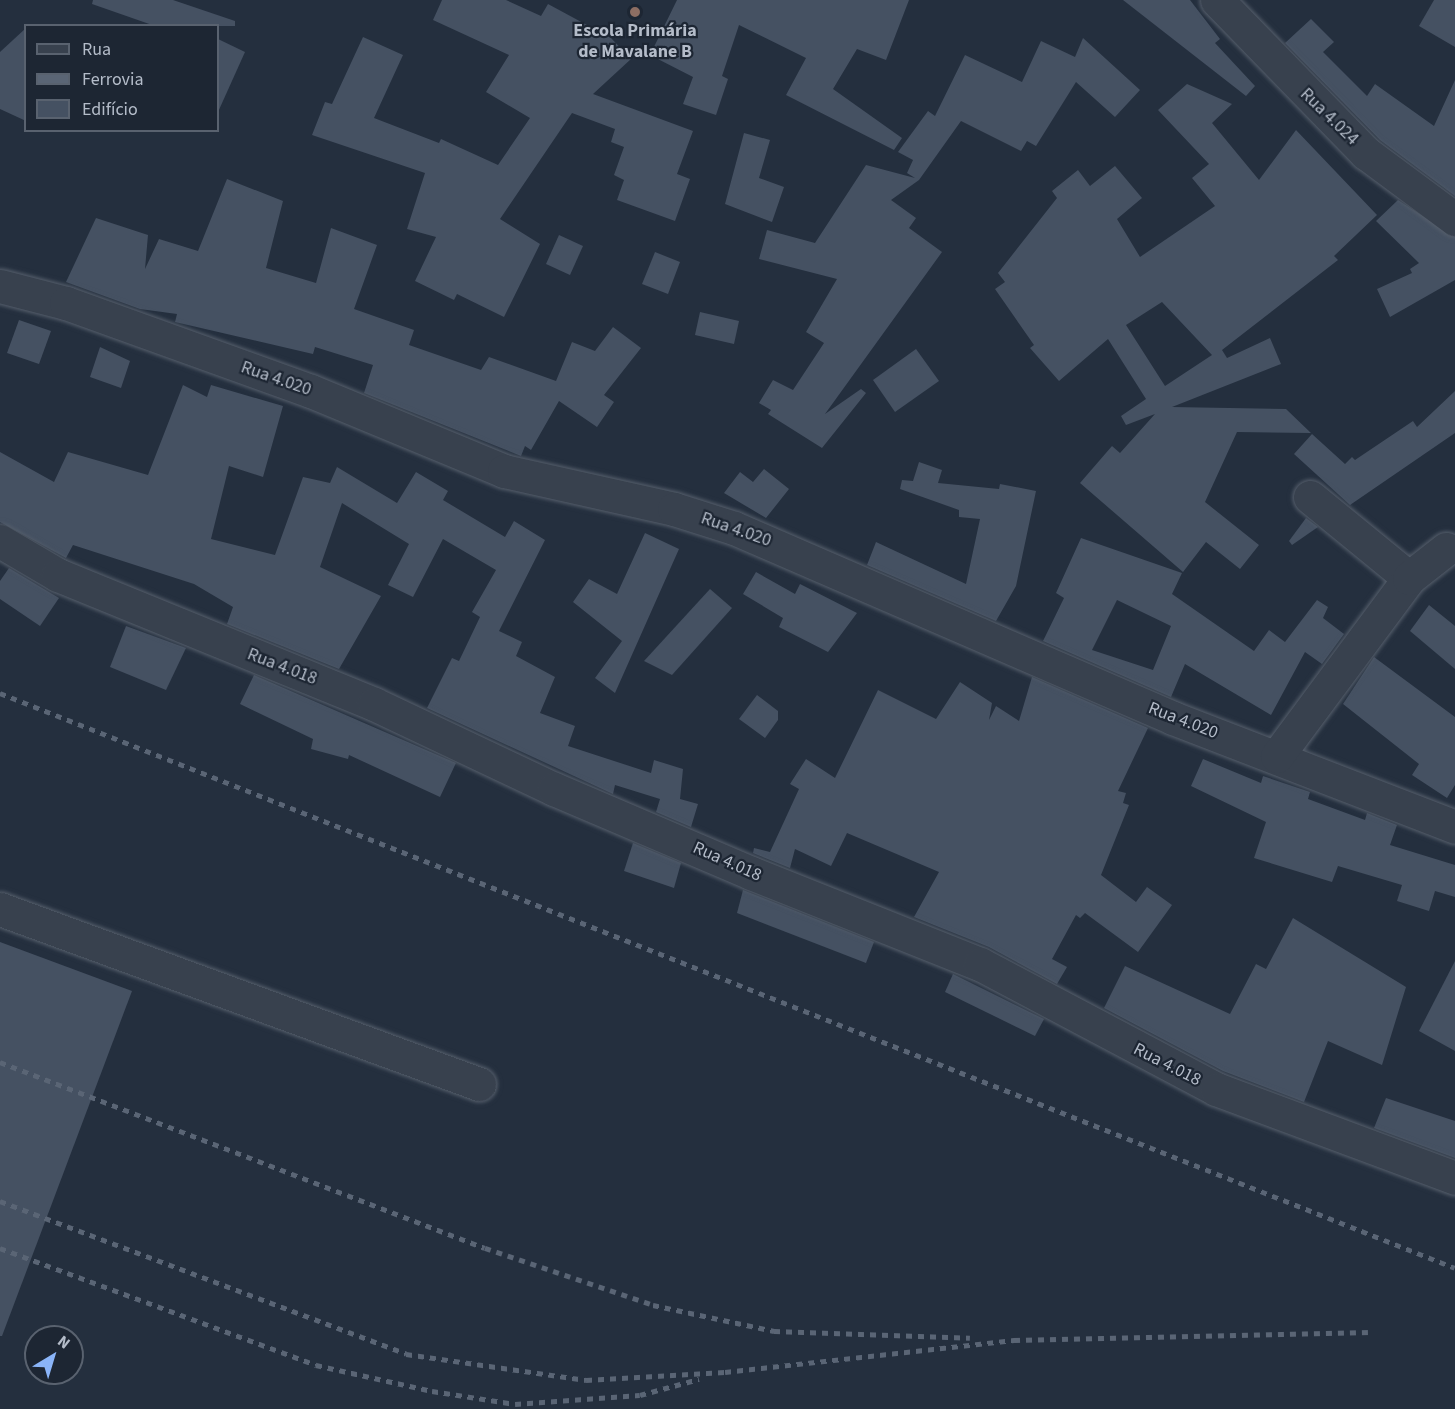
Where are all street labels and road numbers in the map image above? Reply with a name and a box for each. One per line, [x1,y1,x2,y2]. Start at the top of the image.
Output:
street label: Rua 4.024 [1295,84,1363,150]
street label: Rua 4.020 [238,357,314,401]
street label: Rua 4.020 [698,508,774,552]
street label: Rua 4.018 [244,644,320,690]
street label: Rua 4.020 [1145,698,1221,744]
street label: Rua 4.018 [689,837,765,887]
street label: Rua 4.018 [1130,1039,1204,1091]

